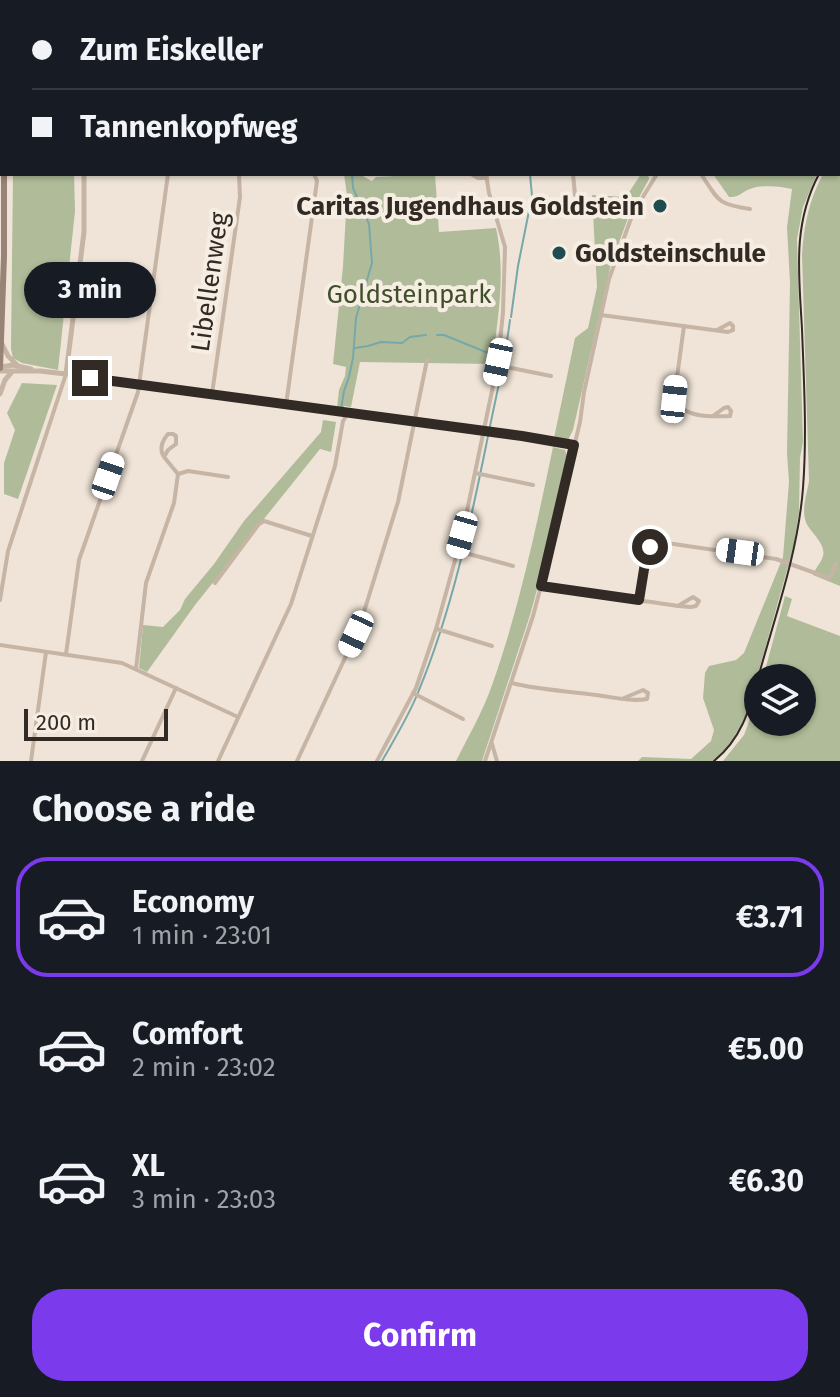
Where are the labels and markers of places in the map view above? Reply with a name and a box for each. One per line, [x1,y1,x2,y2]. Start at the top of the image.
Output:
place label: Caritas Jugendhaus Goldstein [296,191,644,222]
marker: Caritas Jugendhaus Goldstein [651,197,669,215]
place label: Goldsteinschule [575,238,766,269]
marker: Goldsteinschule [550,244,568,262]

